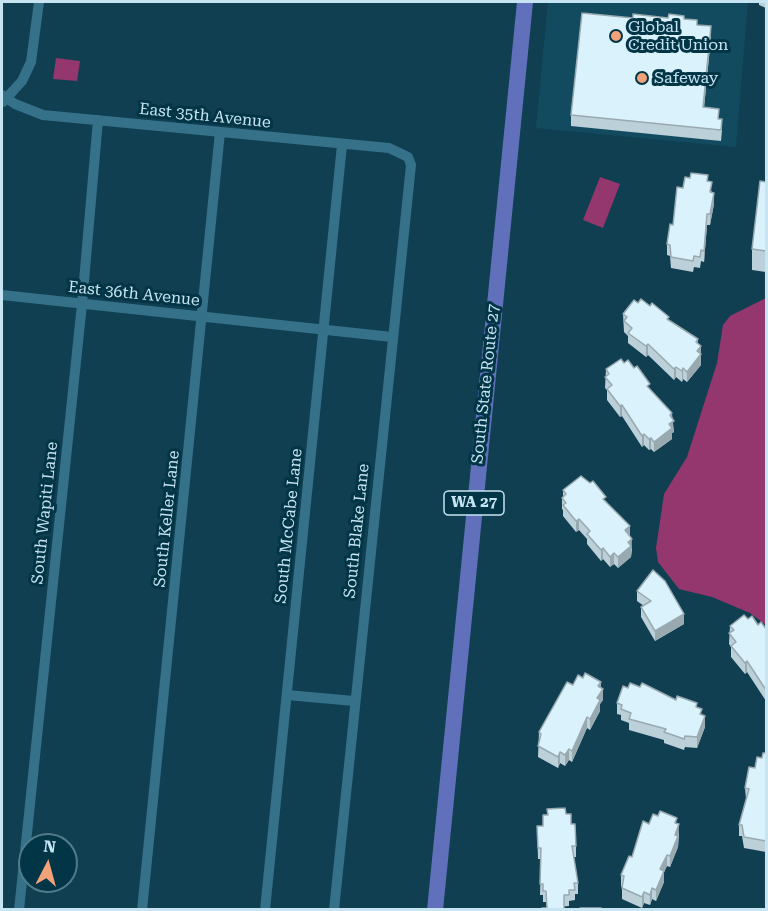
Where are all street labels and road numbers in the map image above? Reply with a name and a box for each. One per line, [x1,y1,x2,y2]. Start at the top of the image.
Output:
street label: East 35th Avenue [138,100,272,132]
street label: East 36th Avenue [67,278,201,310]
street label: South State Route 27 [468,303,504,465]
street label: South Wapiti Lane [28,441,62,585]
street label: South McCabe Lane [271,447,307,605]
street label: South Keller Lane [150,450,184,588]
street label: South Blake Lane [340,463,374,599]
road number: WA 27 [444,491,504,515]

